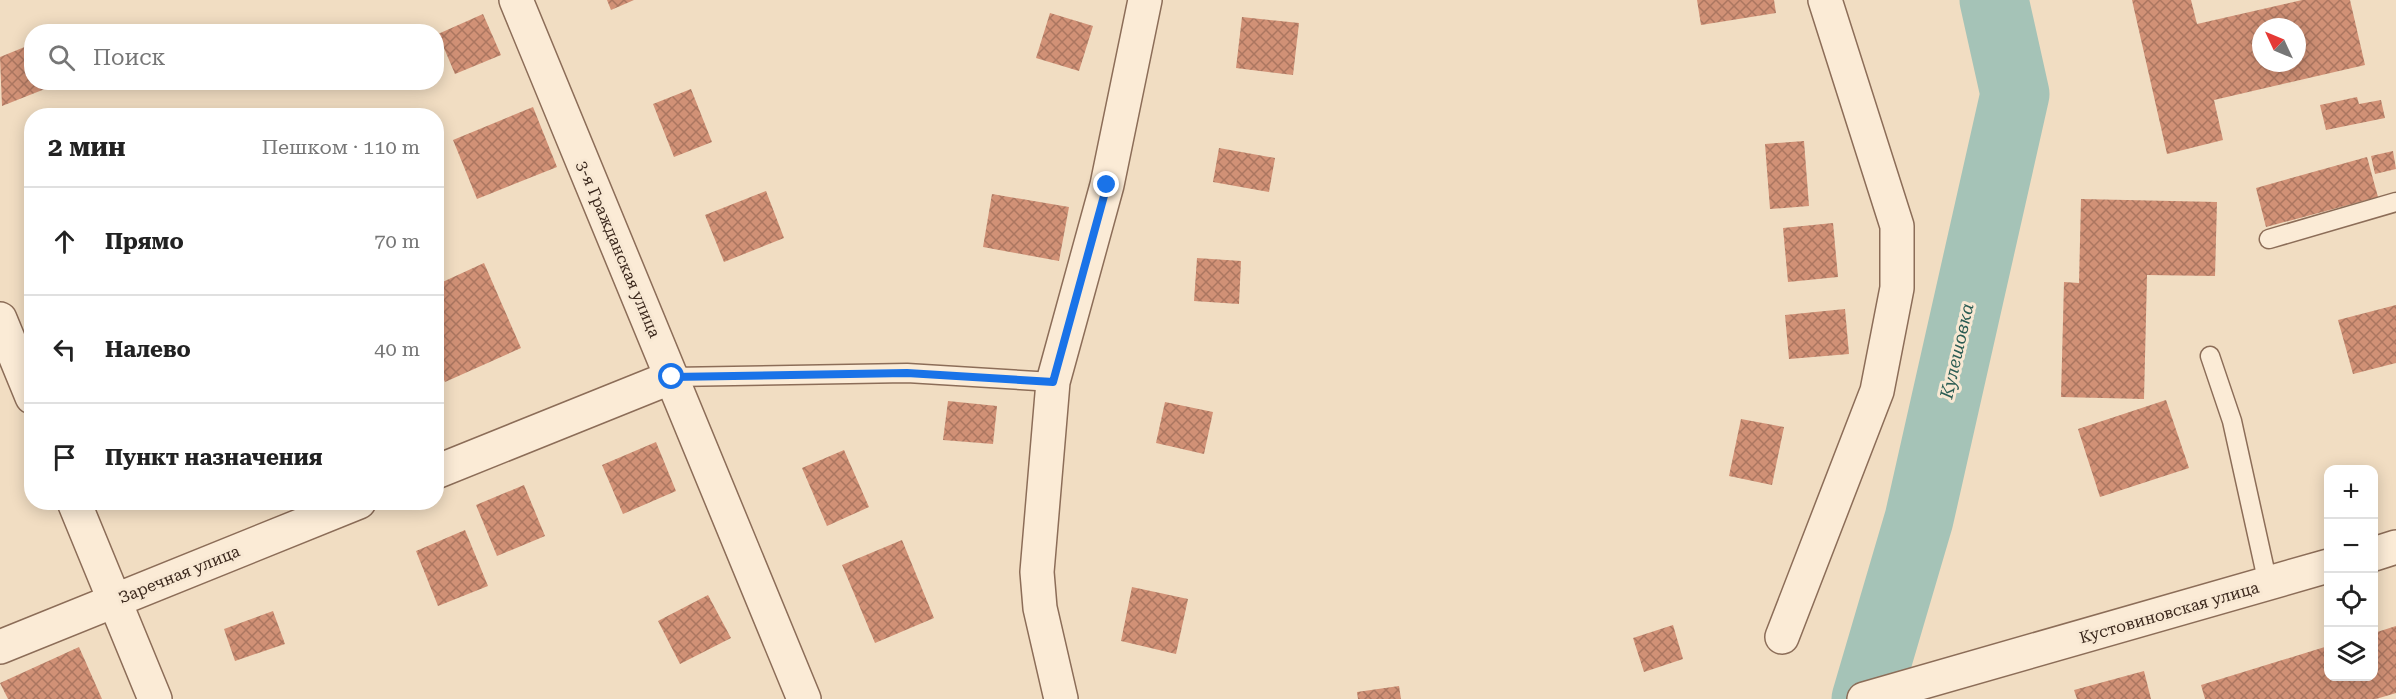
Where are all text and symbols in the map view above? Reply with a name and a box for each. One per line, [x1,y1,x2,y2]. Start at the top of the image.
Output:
north arrow [2252,18,2306,72]
search box [24,24,444,90]
icon: search [45,41,78,74]
text: Поиск [93,45,165,70]
text: 2 мин [48,132,126,162]
text: Пешком · 110 m [262,135,420,159]
street label: 3-я Гражданская улица [573,158,665,341]
route end [1093,171,1119,197]
icon: ahead [48,225,81,258]
text: Прямо [105,229,184,254]
text: 70 m [374,229,420,253]
water label: Кулешовка [1935,301,1978,402]
icon: left [48,333,81,366]
text: Налево [105,337,191,362]
text: 40 m [374,337,420,361]
route start [658,363,684,389]
icon: arrive [48,441,81,474]
text: Пункт назначения [105,445,323,470]
map controls [2324,465,2378,681]
button: + [2324,465,2378,519]
button: − [2324,519,2378,573]
street label: Заречная улица [116,541,243,607]
button: locate [2324,573,2378,627]
street label: Кустовиновская улица [2077,578,2262,647]
button: layers [2324,627,2378,681]

